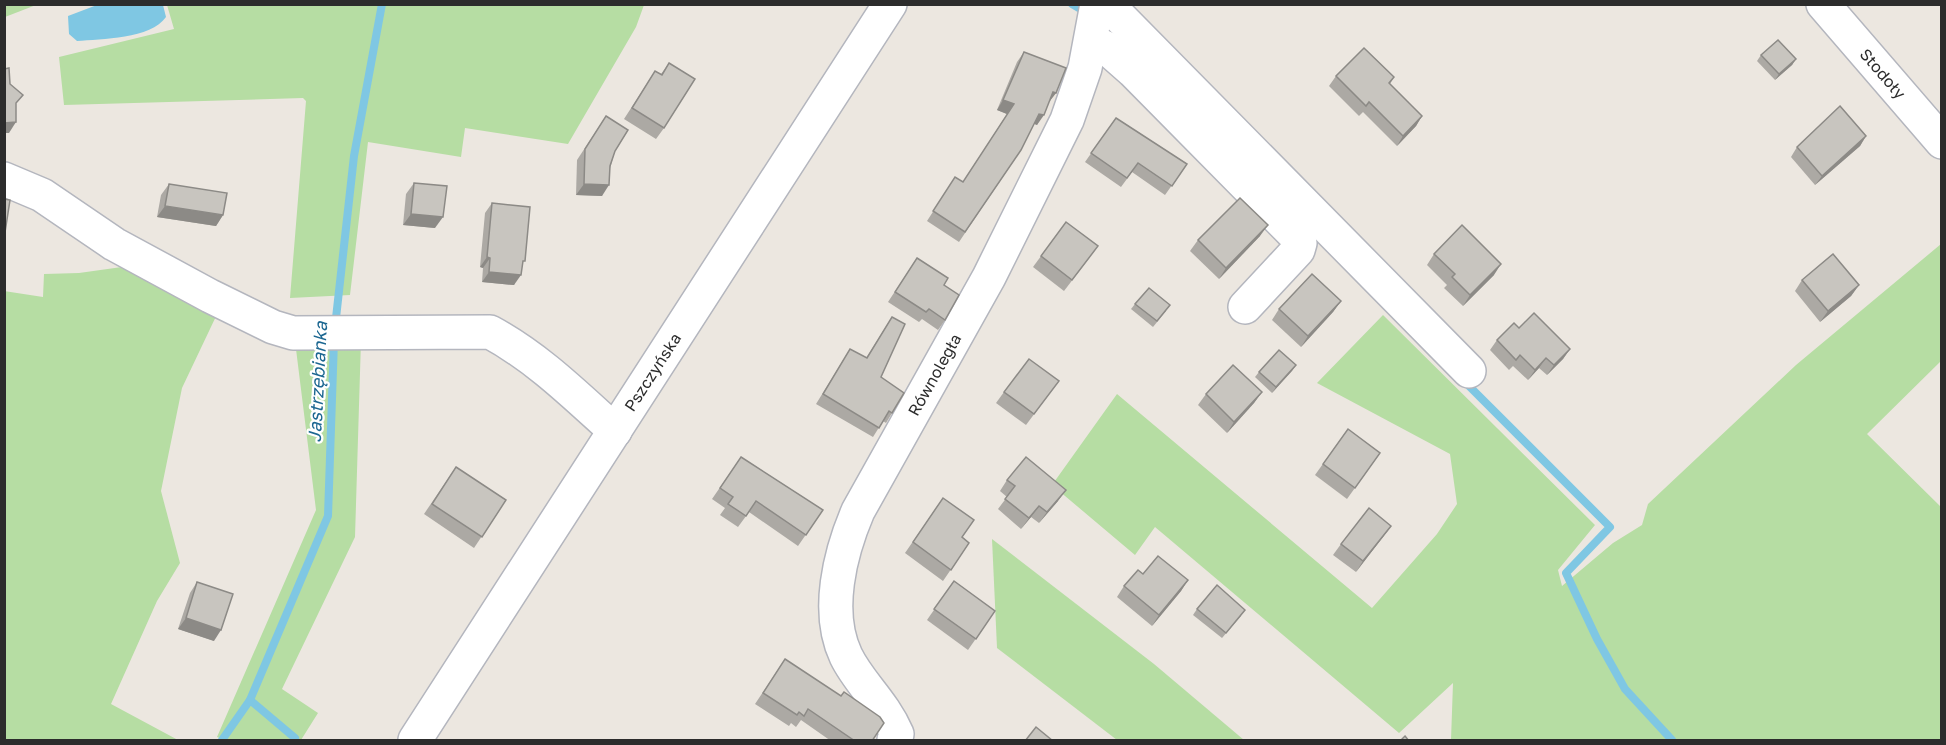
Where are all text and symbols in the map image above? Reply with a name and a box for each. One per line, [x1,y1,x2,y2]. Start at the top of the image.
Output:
street label: Stodoły [1856,44,1910,103]
water label: Jastrzębianka [303,320,331,443]
street label: Pszczyńska [620,329,685,415]
street label: Równoległa [903,330,965,419]

